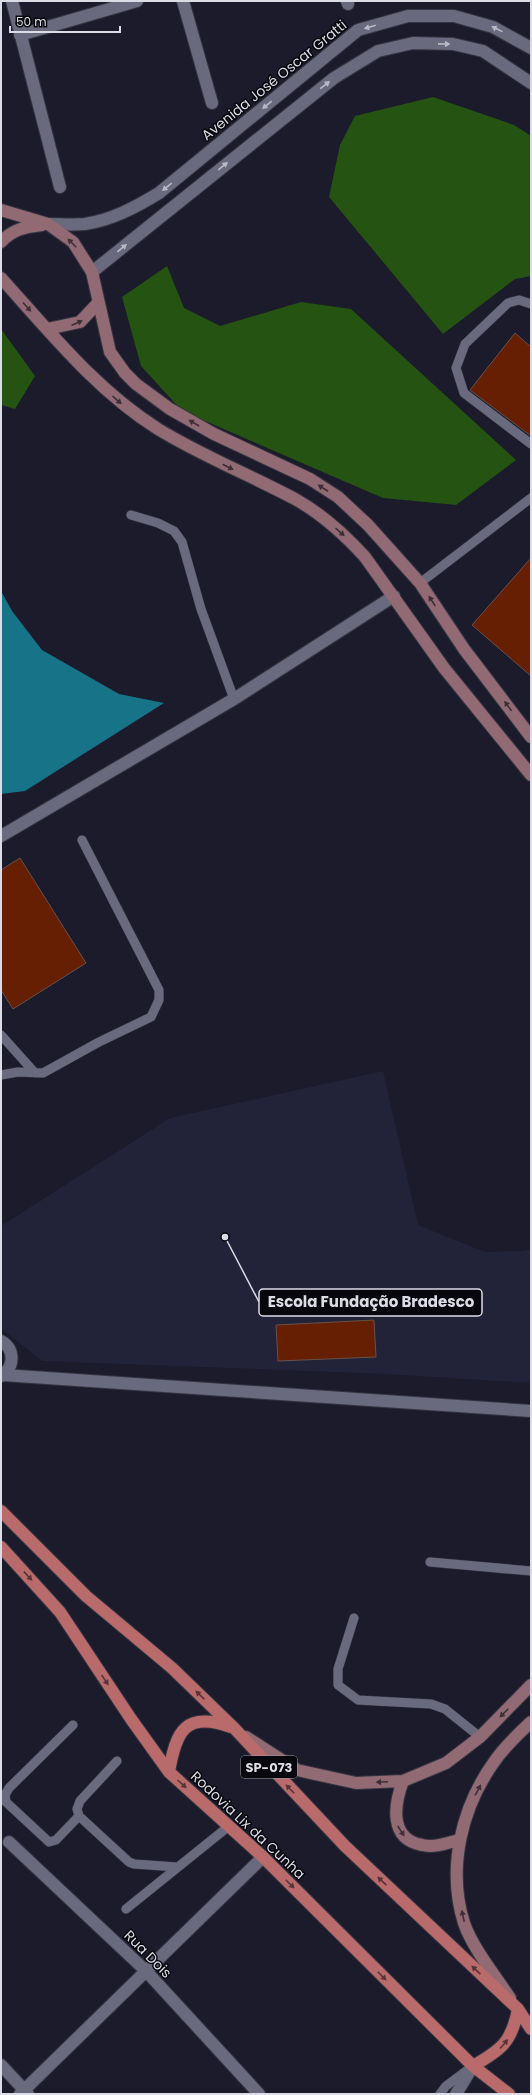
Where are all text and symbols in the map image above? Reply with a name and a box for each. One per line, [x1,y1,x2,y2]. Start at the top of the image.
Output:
scale bar [10,8,120,34]
text: 50 m [16,13,47,30]
street label: Avenida José Oscar Gratti [197,15,351,145]
one-way arrow [364,24,376,30]
one-way arrow [491,26,502,32]
one-way arrow [438,41,451,47]
one-way arrow [320,81,330,89]
one-way arrow [262,100,273,109]
one-way arrow [218,162,229,171]
one-way arrow [161,182,172,191]
one-way arrow [68,238,77,247]
one-way arrow [117,243,128,252]
one-way arrow [22,302,31,311]
one-way arrow [71,320,82,326]
one-way arrow [112,396,123,405]
one-way arrow [189,419,200,426]
one-way arrow [223,464,234,470]
one-way arrow [317,484,329,491]
one-way arrow [335,528,346,537]
one-way arrow [428,595,436,606]
one-way arrow [504,701,512,711]
callout: Escola Fundação Bradesco [259,1289,482,1316]
text: Escola Fundação Bradesco [268,1291,475,1312]
one-way arrow [23,1571,32,1580]
one-way arrow [101,1674,109,1685]
one-way arrow [195,1690,205,1700]
one-way arrow [499,1708,508,1718]
road number: SP-073 [241,1756,297,1778]
street label: Rodovia Lix da Cunha [186,1766,310,1884]
one-way arrow [177,1779,188,1788]
one-way arrow [375,1779,388,1785]
one-way arrow [285,1784,295,1794]
one-way arrow [474,1784,481,1795]
one-way arrow [398,1826,405,1837]
one-way arrow [377,1876,387,1886]
one-way arrow [285,1879,295,1889]
one-way arrow [459,1909,465,1922]
street label: Rua Dois [120,1926,176,1982]
one-way arrow [471,1965,481,1975]
one-way arrow [378,1971,387,1981]
one-way arrow [500,2039,509,2050]

